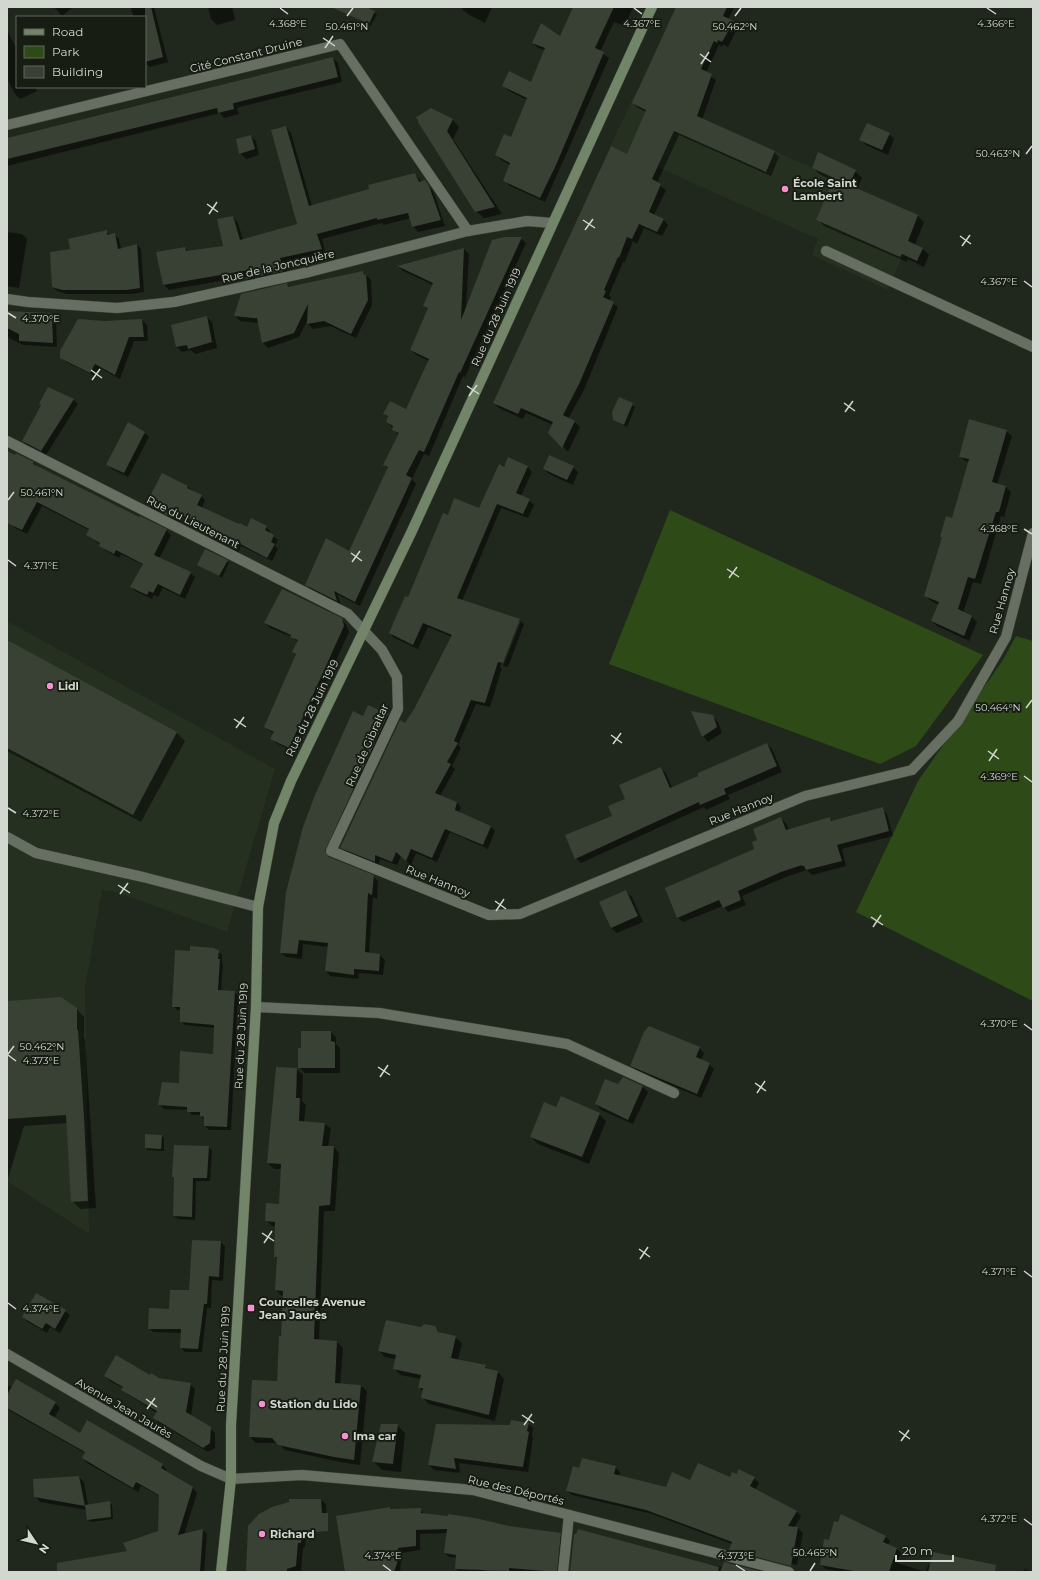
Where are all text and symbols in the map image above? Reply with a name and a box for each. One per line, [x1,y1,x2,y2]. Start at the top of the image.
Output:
legend [16,16,146,88]
text: 4.368°E [269,17,307,30]
text: 4.367°E [623,17,661,30]
text: 4.366°E [977,17,1015,30]
text: 50.461°N [326,20,368,33]
text: 50.462°N [713,20,757,33]
text: Road [52,24,83,39]
street label: Cité Constant Druine [188,34,304,76]
text: Park [52,44,80,59]
text: Building [52,64,103,79]
text: 50.463°N [976,147,1020,160]
place label: École Saint Lambert [793,176,857,203]
marker: École Saint Lambert [780,184,790,194]
street label: Rue de la Joncquière [220,246,336,286]
street label: Rue du 28 Juin 1919 [468,265,524,368]
text: 4.367°E [980,275,1018,288]
text: 4.370°E [22,312,60,325]
text: 50.461°N [21,486,63,499]
street label: Rue du Lieutenant [144,492,242,552]
text: 4.368°E [980,522,1018,535]
text: 4.371°E [23,559,59,572]
street label: Rue Hannoy [986,566,1018,636]
street label: Rue du 28 Juin 1919 [282,657,342,759]
place label: Lidl [58,679,79,693]
marker: Lidl [45,681,55,691]
street label: Rue de Gibraltar [342,701,392,789]
text: 50.464°N [975,701,1021,714]
text: 4.369°E [980,770,1018,783]
street label: Rue Hannoy [707,790,775,828]
text: 4.372°E [23,807,60,820]
street label: Rue Hannoy [404,862,472,900]
street label: Rue du 28 Juin 1919 [231,982,251,1089]
text: 4.370°E [980,1017,1018,1030]
text: 50.462°N [20,1040,64,1053]
text: 4.373°E [23,1054,60,1067]
text: 4.371°E [981,1265,1017,1278]
place label: Courcelles Avenue Jean Jaurès [258,1295,366,1322]
text: 4.374°E [23,1302,60,1315]
marker: Courcelles Avenue Jean Jaurès [246,1303,256,1313]
street label: Rue du 28 Juin 1919 [213,1305,233,1412]
street label: Avenue Jean Jaurès [73,1375,175,1442]
place label: Station du Lido [270,1397,357,1411]
marker: Station du Lido [257,1399,267,1409]
place label: Ima car [353,1429,396,1443]
marker: Ima car [340,1431,350,1441]
street label: Rue des Déportés [467,1472,566,1508]
text: 4.372°E [981,1512,1018,1525]
north arrow [16,1523,56,1563]
place label: Richard [270,1527,315,1541]
marker: Richard [257,1529,267,1539]
scale bar [896,1537,953,1563]
text: N [36,1541,52,1556]
text: 20 m [902,1543,933,1558]
text: 50.465°N [793,1546,837,1559]
text: 4.374°E [365,1549,402,1562]
text: 4.373°E [718,1549,755,1562]

